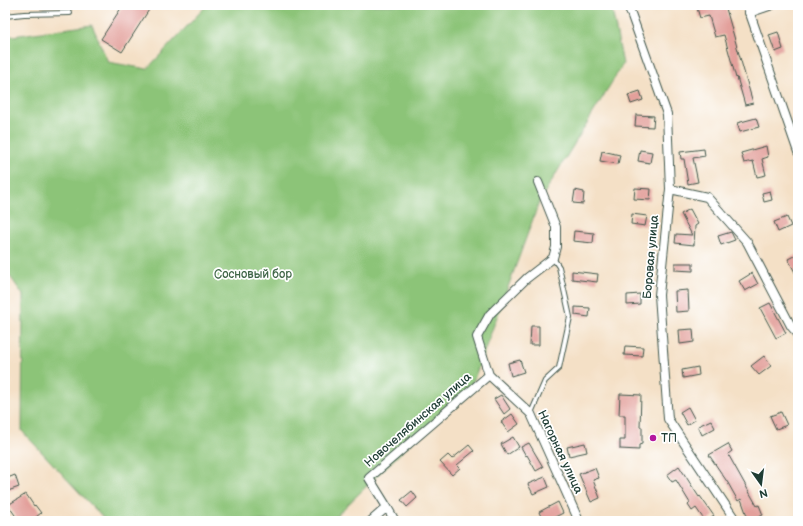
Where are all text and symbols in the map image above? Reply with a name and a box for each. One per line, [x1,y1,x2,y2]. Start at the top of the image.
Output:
street label: Боровая улица [640,214,662,300]
park label: Сосновый бор [214,267,292,282]
street label: Новочелябинская улица [362,370,474,470]
street label: Нагорная улица [534,408,586,496]
place label: ТП [661,431,677,446]
marker: ТП [648,433,658,443]
north arrow [741,464,781,504]
text: N [758,486,769,501]

